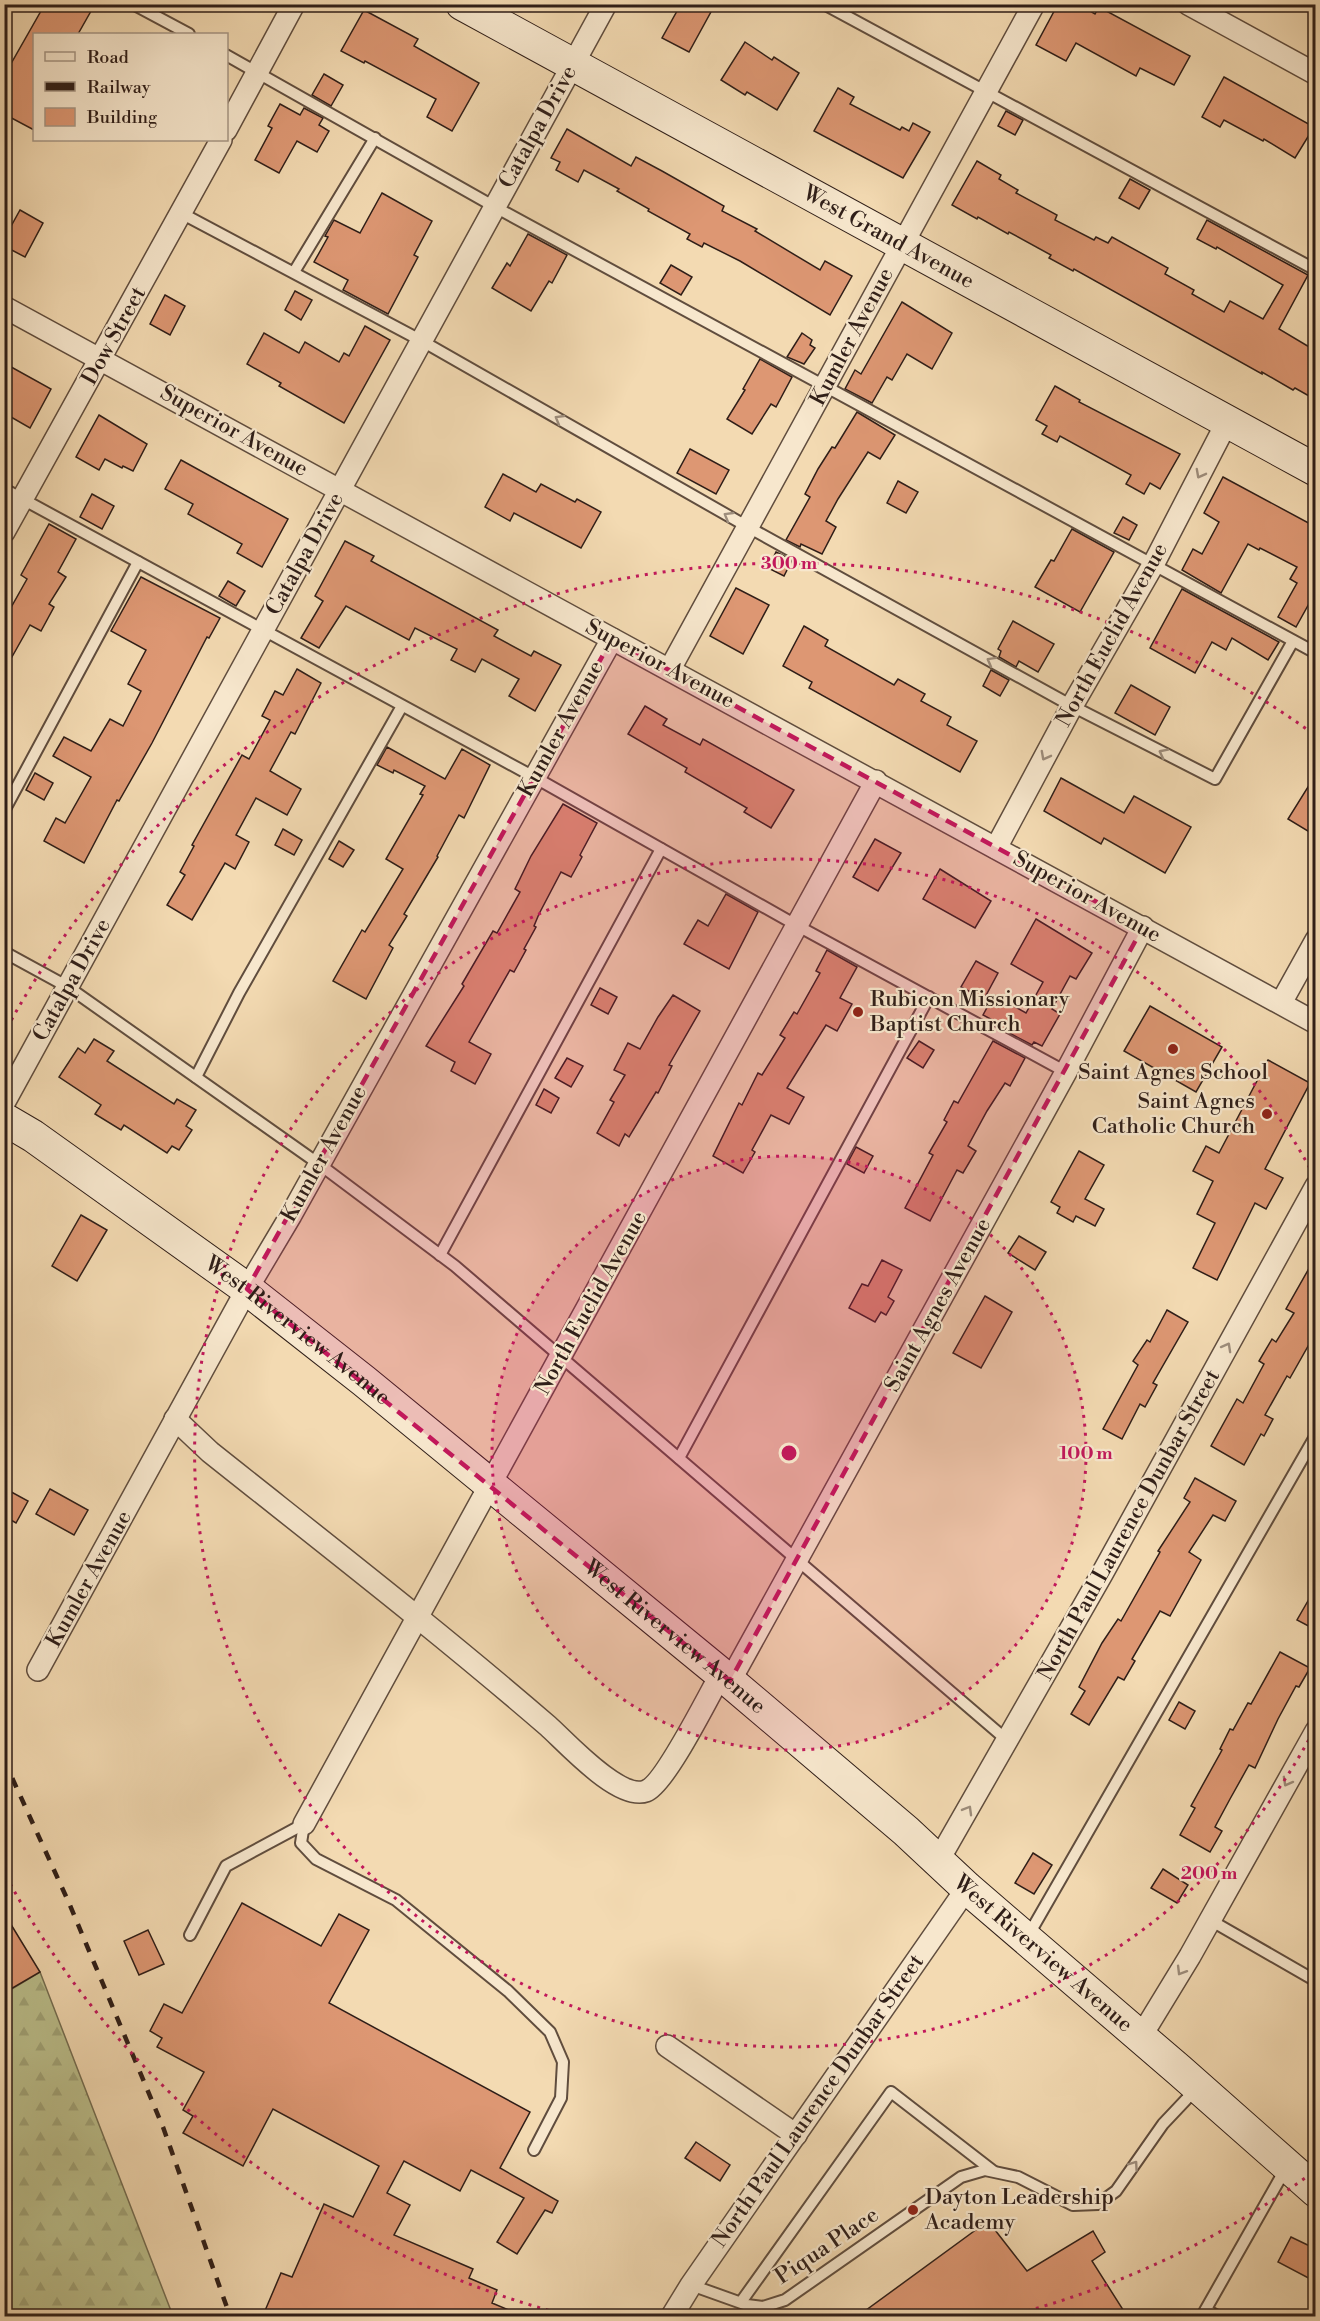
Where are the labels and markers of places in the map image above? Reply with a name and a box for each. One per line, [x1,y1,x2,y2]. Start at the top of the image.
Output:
place label: Rubicon Missionary Baptist Church [869,986,1070,1038]
marker: Rubicon Missionary Baptist Church [851,1005,865,1019]
marker: Saint Agnes School [1166,1042,1180,1056]
place label: Saint Agnes School [1078,1059,1268,1086]
place label: Saint Agnes Catholic Church [1092,1088,1255,1140]
marker: Saint Agnes Catholic Church [1260,1107,1274,1121]
centre of rings [779,1443,799,1463]
place label: Dayton Leadership Academy [924,2184,1114,2236]
marker: Dayton Leadership Academy [906,2203,920,2217]

